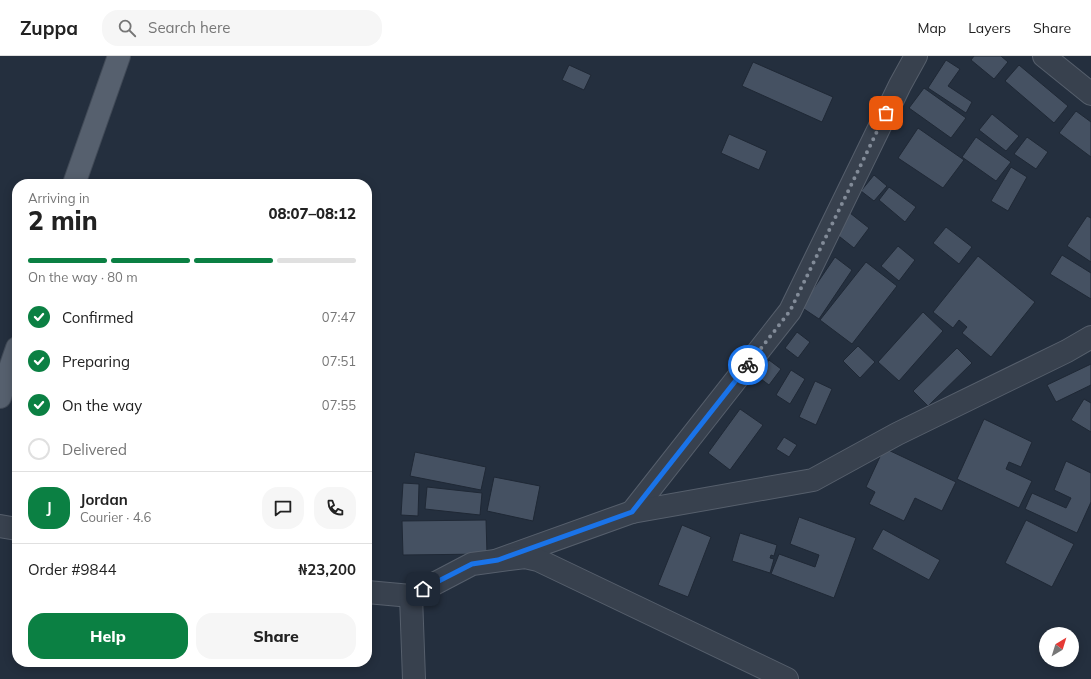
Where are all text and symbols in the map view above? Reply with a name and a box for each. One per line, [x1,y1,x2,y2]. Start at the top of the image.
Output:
search box [102,10,382,46]
text: Zuppa [20,16,78,40]
icon: search [116,17,138,39]
text: Search here [148,18,230,37]
text: Map [917,19,946,37]
text: Layers [968,19,1011,37]
text: Share [1033,19,1071,37]
pin [869,96,903,130]
icon: bag [875,102,897,124]
text: Arriving in [28,190,90,206]
text: 2 min [28,204,98,237]
text: 08:07–08:12 [269,204,356,223]
text: On the way · 80 m [28,269,138,285]
icon: check [28,306,50,328]
text: Confirmed [62,308,133,327]
text: 07:47 [322,309,356,325]
courier [728,345,768,385]
icon: check [28,350,50,372]
text: Preparing [62,352,130,371]
text: 07:51 [322,353,356,369]
icon: bike [737,354,759,376]
icon: check [28,394,50,416]
text: On the way [62,396,142,415]
text: 07:55 [322,397,356,413]
text: Delivered [62,440,127,459]
button: chat [262,487,304,529]
button: phone [314,487,356,529]
text: Jordan [80,490,128,509]
text: J [46,498,52,517]
text: Courier · 4.6 [80,509,151,525]
text: Order #9844 [28,560,116,579]
text: ₦23,200 [298,560,356,579]
pin [406,572,440,606]
icon: home [412,578,434,600]
button: Help [28,613,188,659]
button: Share [196,613,356,659]
north arrow [1039,627,1079,667]
map controls [1039,627,1079,667]

